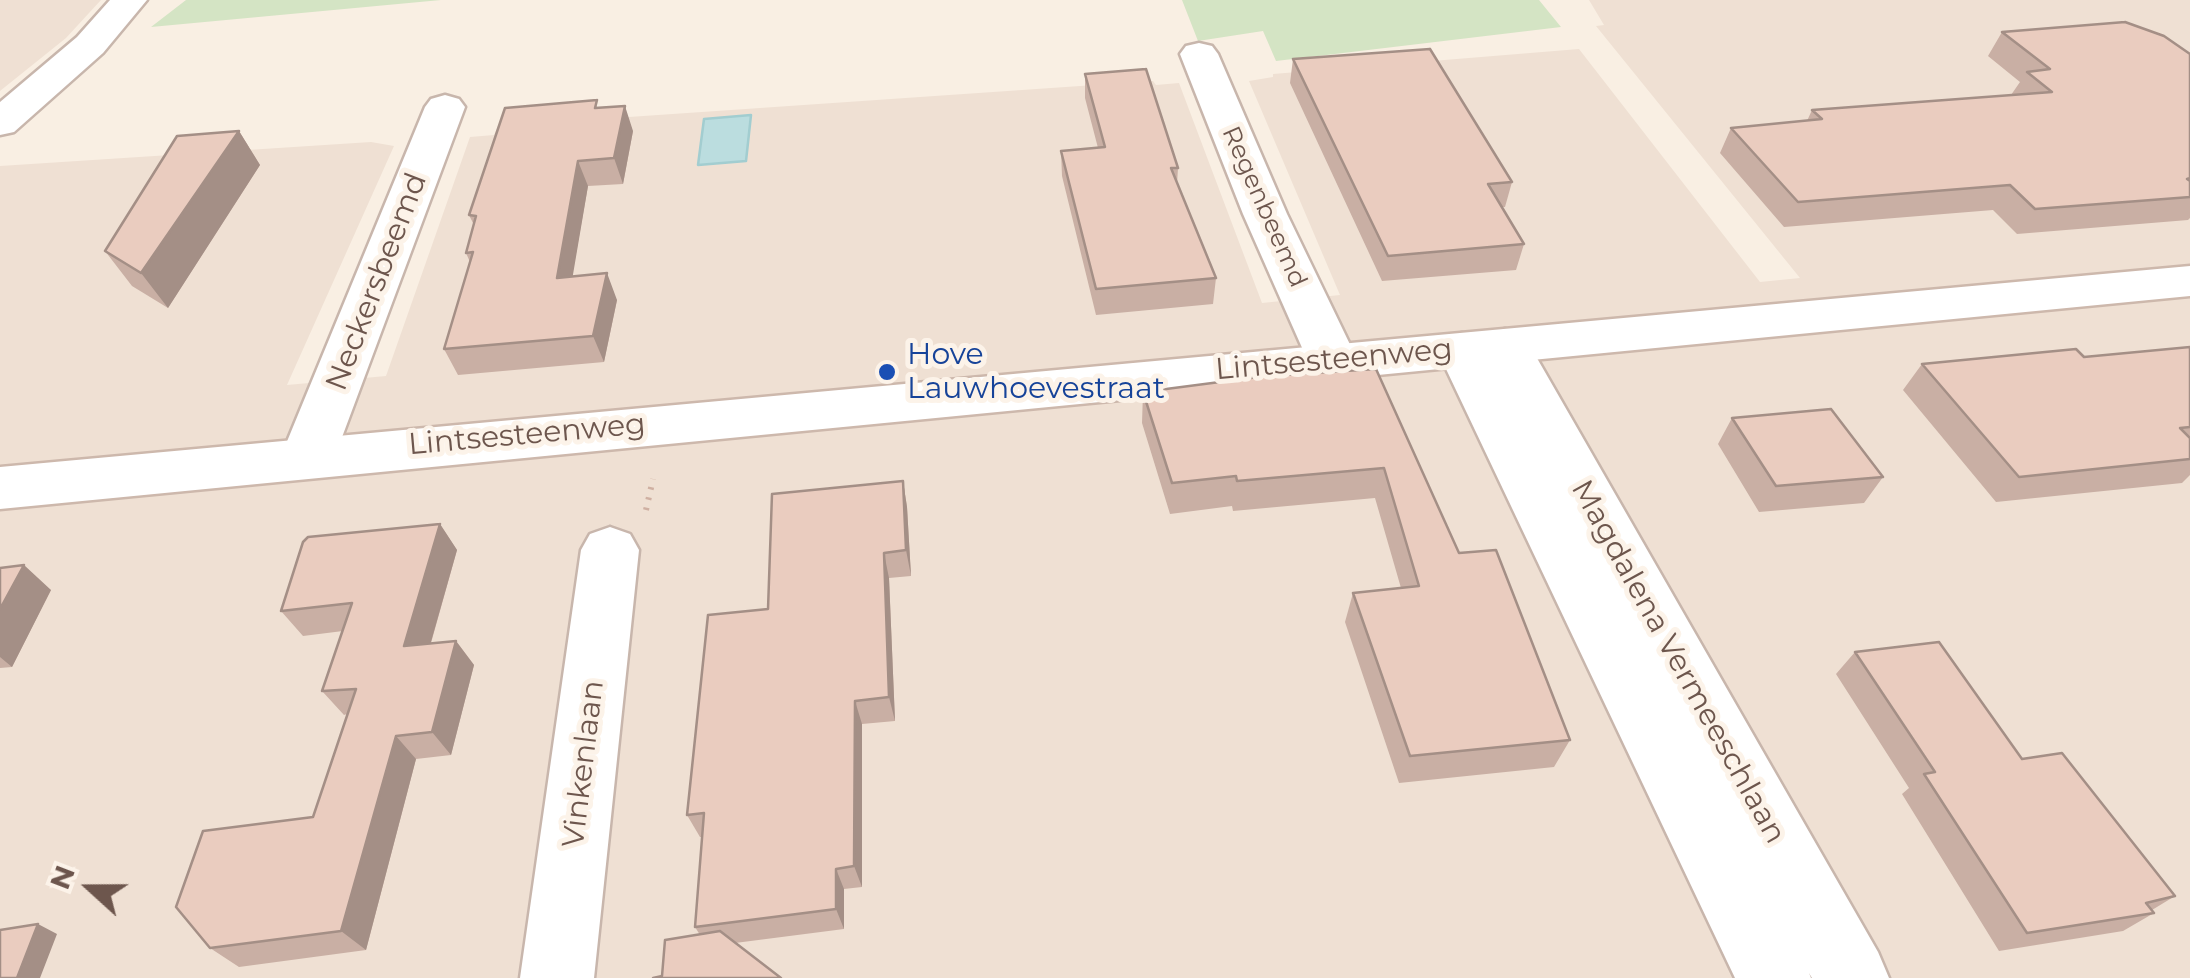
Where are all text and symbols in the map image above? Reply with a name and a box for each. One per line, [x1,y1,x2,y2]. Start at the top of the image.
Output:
street label: Regenbeemd [1215,122,1313,292]
street label: Neckersbeemd [319,168,435,396]
street label: Lintsesteenweg [1214,332,1454,388]
place label: Hove Lauwhoevestraat [907,337,1165,408]
marker: Hove Lauwhoevestraat [876,361,898,383]
street label: Lintsesteenweg [407,407,647,463]
street label: Magdalena Vermeeschlaan [1563,474,1793,850]
street label: Vinkenlaan [556,678,612,850]
north arrow [40,838,140,938]
text: N [42,861,82,894]

